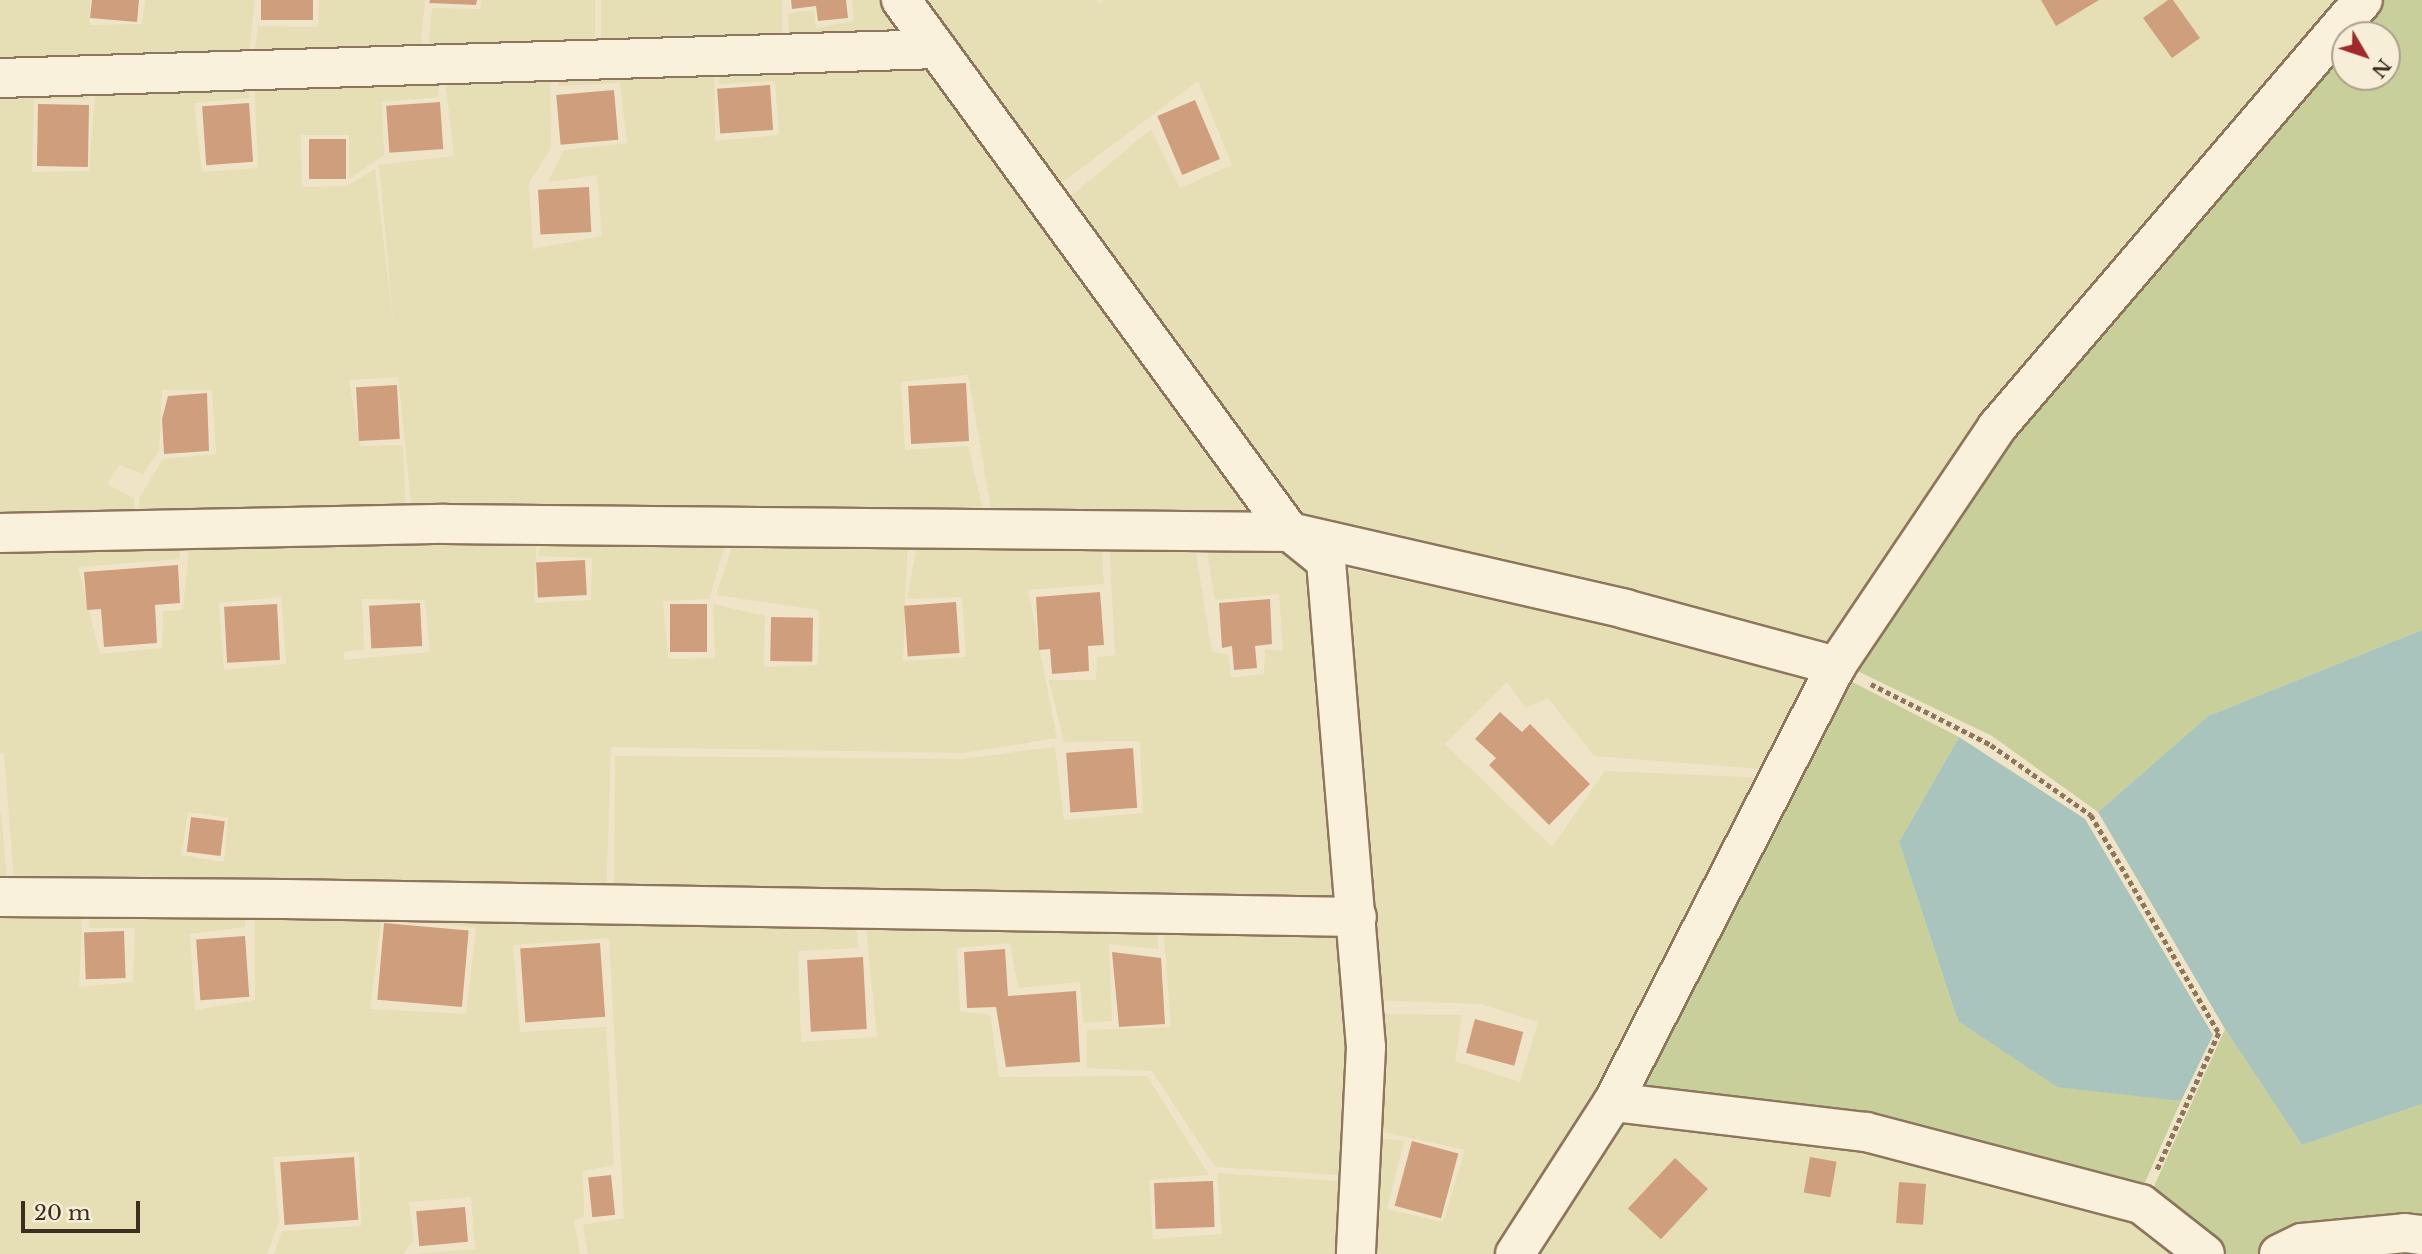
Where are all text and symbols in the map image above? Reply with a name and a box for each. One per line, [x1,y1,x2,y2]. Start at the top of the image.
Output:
north arrow [2331,21,2401,91]
text: N [2367,54,2396,82]
scale bar [24,1188,144,1232]
text: 20 m [34,1200,91,1226]

